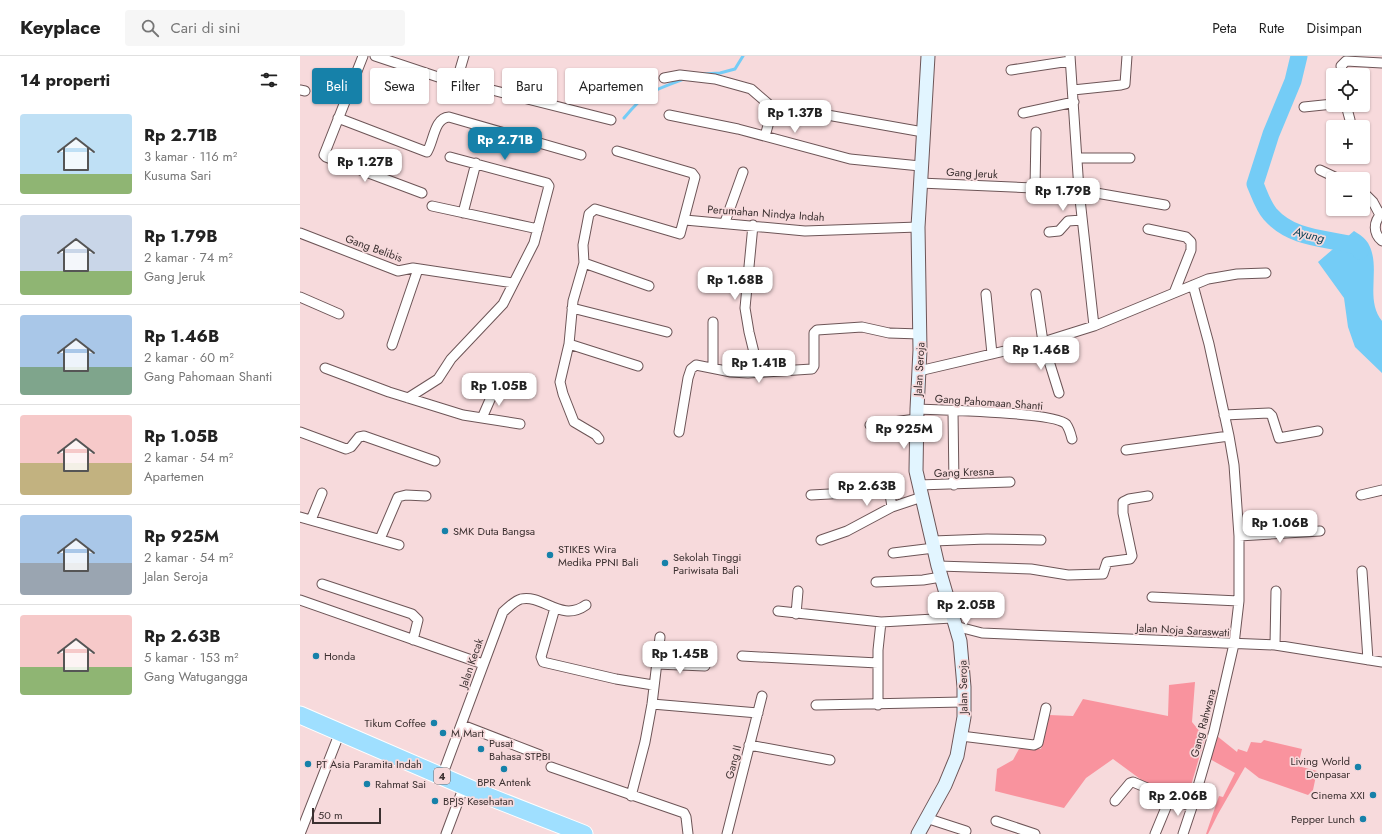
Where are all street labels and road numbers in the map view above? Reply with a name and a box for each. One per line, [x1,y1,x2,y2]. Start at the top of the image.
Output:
street label: Gang Jeruk [946,164,998,182]
street label: Perumahan Nindya Indah [707,201,825,225]
street label: Gang Belibis [343,230,405,266]
street label: Jalan Seroja [909,342,928,398]
street label: Gang Pahomaan Shanti [934,390,1044,414]
street label: Gang Kresna [934,463,994,481]
street label: Jalan Noja Saraswati [1134,619,1230,640]
street label: Jalan Kecak [454,636,487,692]
street label: Jalan Seroja [955,660,972,716]
street label: Gang Rahwana [1186,687,1220,759]
street label: Gang II [721,743,745,781]
road number: 4 [434,768,450,784]

